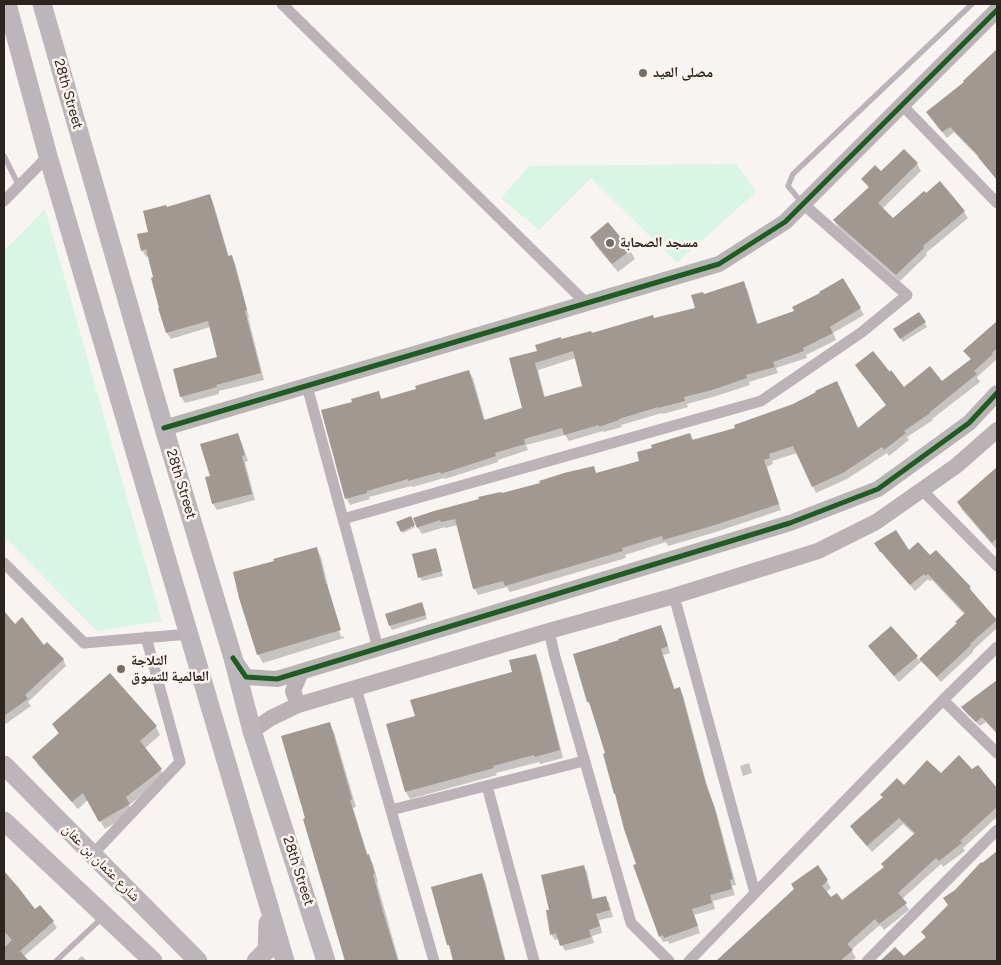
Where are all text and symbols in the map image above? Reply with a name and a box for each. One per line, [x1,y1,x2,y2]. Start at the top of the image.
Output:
street label: 28th Street [50,57,86,131]
place label: مصلى العيد [653,65,713,81]
marker: مصلى العيد [637,67,649,79]
place label: مسجد الصحابة [620,235,698,251]
marker: مسجد الصحابة [604,237,616,249]
street label: 28th Street [162,447,200,521]
place label: الثلاجة العالمية للتسوق [131,653,209,686]
marker: الثلاجة العالمية للتسوق [115,663,127,675]
street label: شارع عثمان بن عفان [59,821,143,905]
street label: 28th Street [279,834,317,908]

